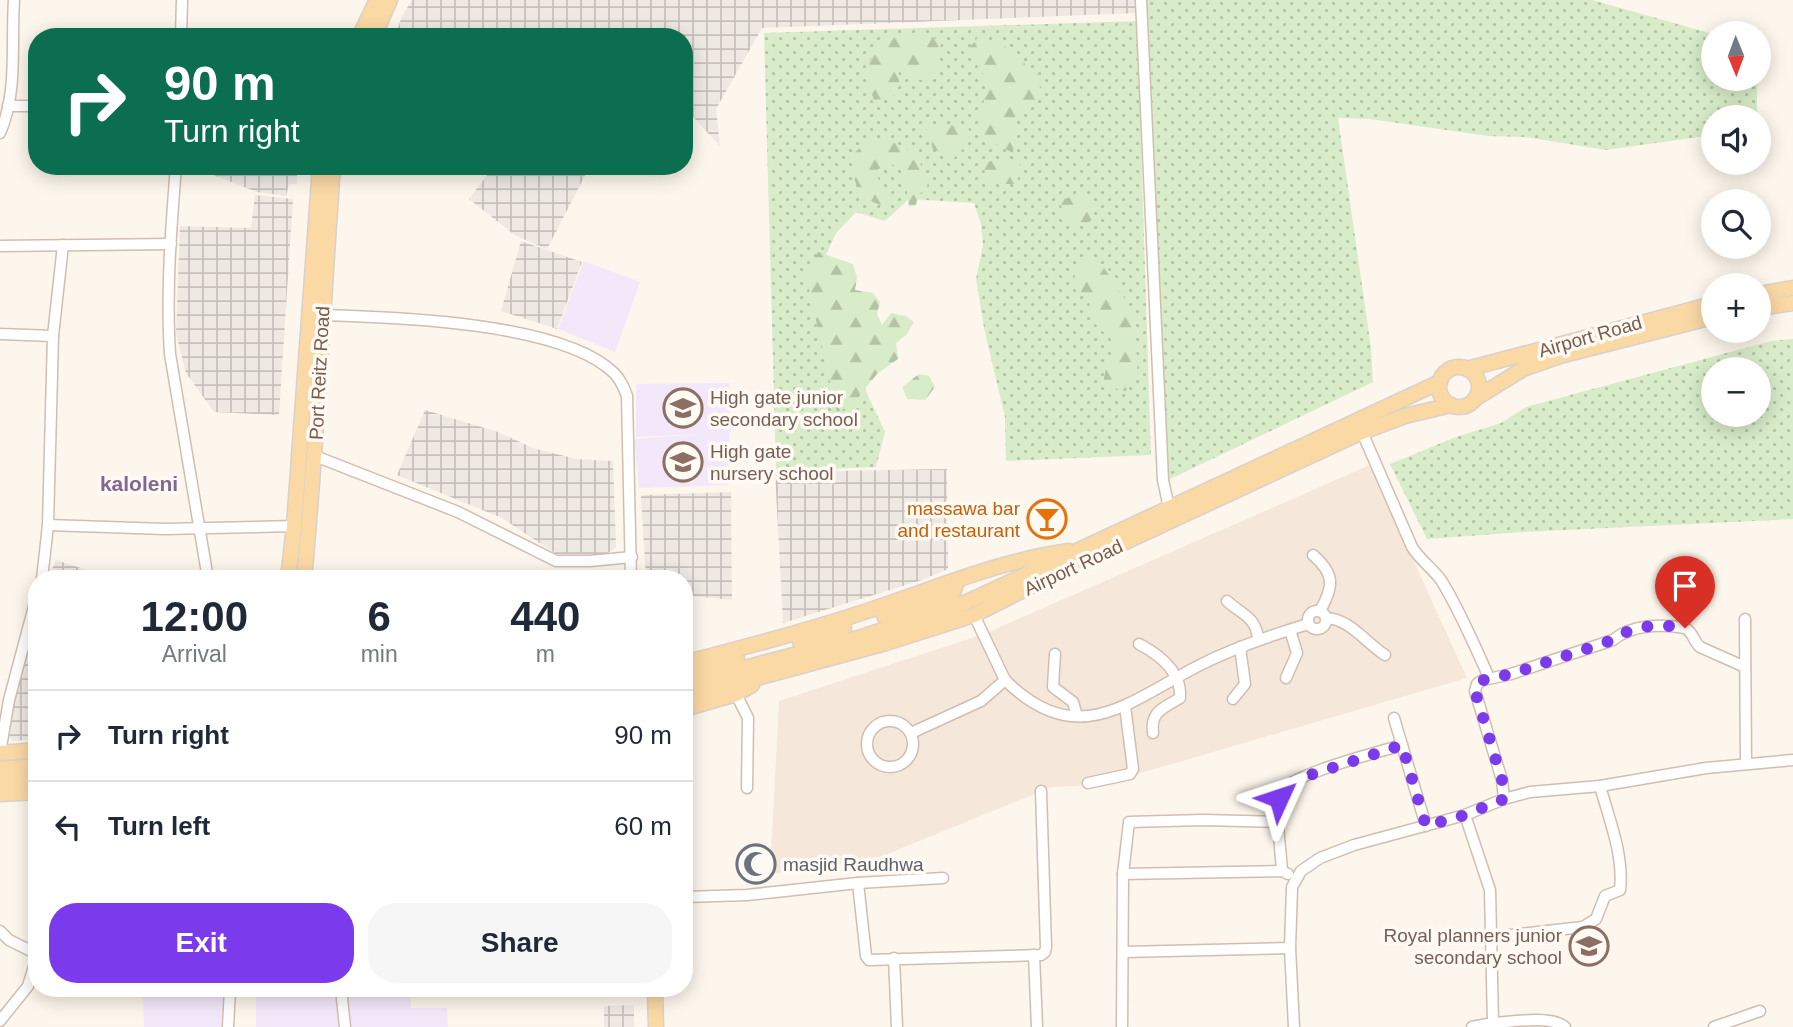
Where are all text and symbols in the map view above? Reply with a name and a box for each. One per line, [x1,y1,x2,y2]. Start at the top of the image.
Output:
north arrow [1701,21,1771,91]
map controls [1701,21,1771,427]
icon: right [49,56,140,147]
text: 90 m [164,56,276,110]
button: sound [1701,105,1771,175]
text: Turn right [164,113,300,149]
button: search [1701,189,1771,259]
button: + [1701,273,1771,343]
street label: Port Reitz Road [306,306,333,441]
street label: Airport Road [1536,312,1644,361]
button: − [1701,357,1771,427]
school or university icon: High gate junior secondary school [662,387,704,429]
place label: High gate junior secondary school [710,387,858,430]
school or university icon: High gate nursery school [662,441,704,483]
place label: High gate nursery school [710,441,834,484]
district label: kaloleni [100,472,178,495]
place label: massawa bar and restaurant [897,498,1021,541]
bar icon: massawa bar and restaurant [1026,498,1068,540]
street label: Airport Road [1020,535,1126,600]
pin [1655,556,1715,628]
icon: arrive [1666,567,1704,605]
text: 12:00 [141,593,248,640]
text: 6 [367,593,391,640]
text: 440 [510,593,580,640]
text: Arrival [162,641,227,667]
text: min [361,641,398,667]
text: m [536,641,555,667]
icon: right [49,717,87,755]
text: Turn right [108,720,229,750]
text: 90 m [614,720,672,750]
position arrow [1242,761,1316,835]
icon: left [49,808,87,846]
text: Turn left [108,811,210,841]
text: 60 m [614,811,672,841]
mosque icon: masjid Raudhwa [735,843,777,885]
place label: masjid Raudhwa [783,854,924,875]
button: Exit [49,903,354,983]
button: Share [368,903,672,983]
place label: Royal planners junior secondary school [1384,925,1563,968]
school or university icon: Royal planners junior secondary school [1568,925,1610,967]

